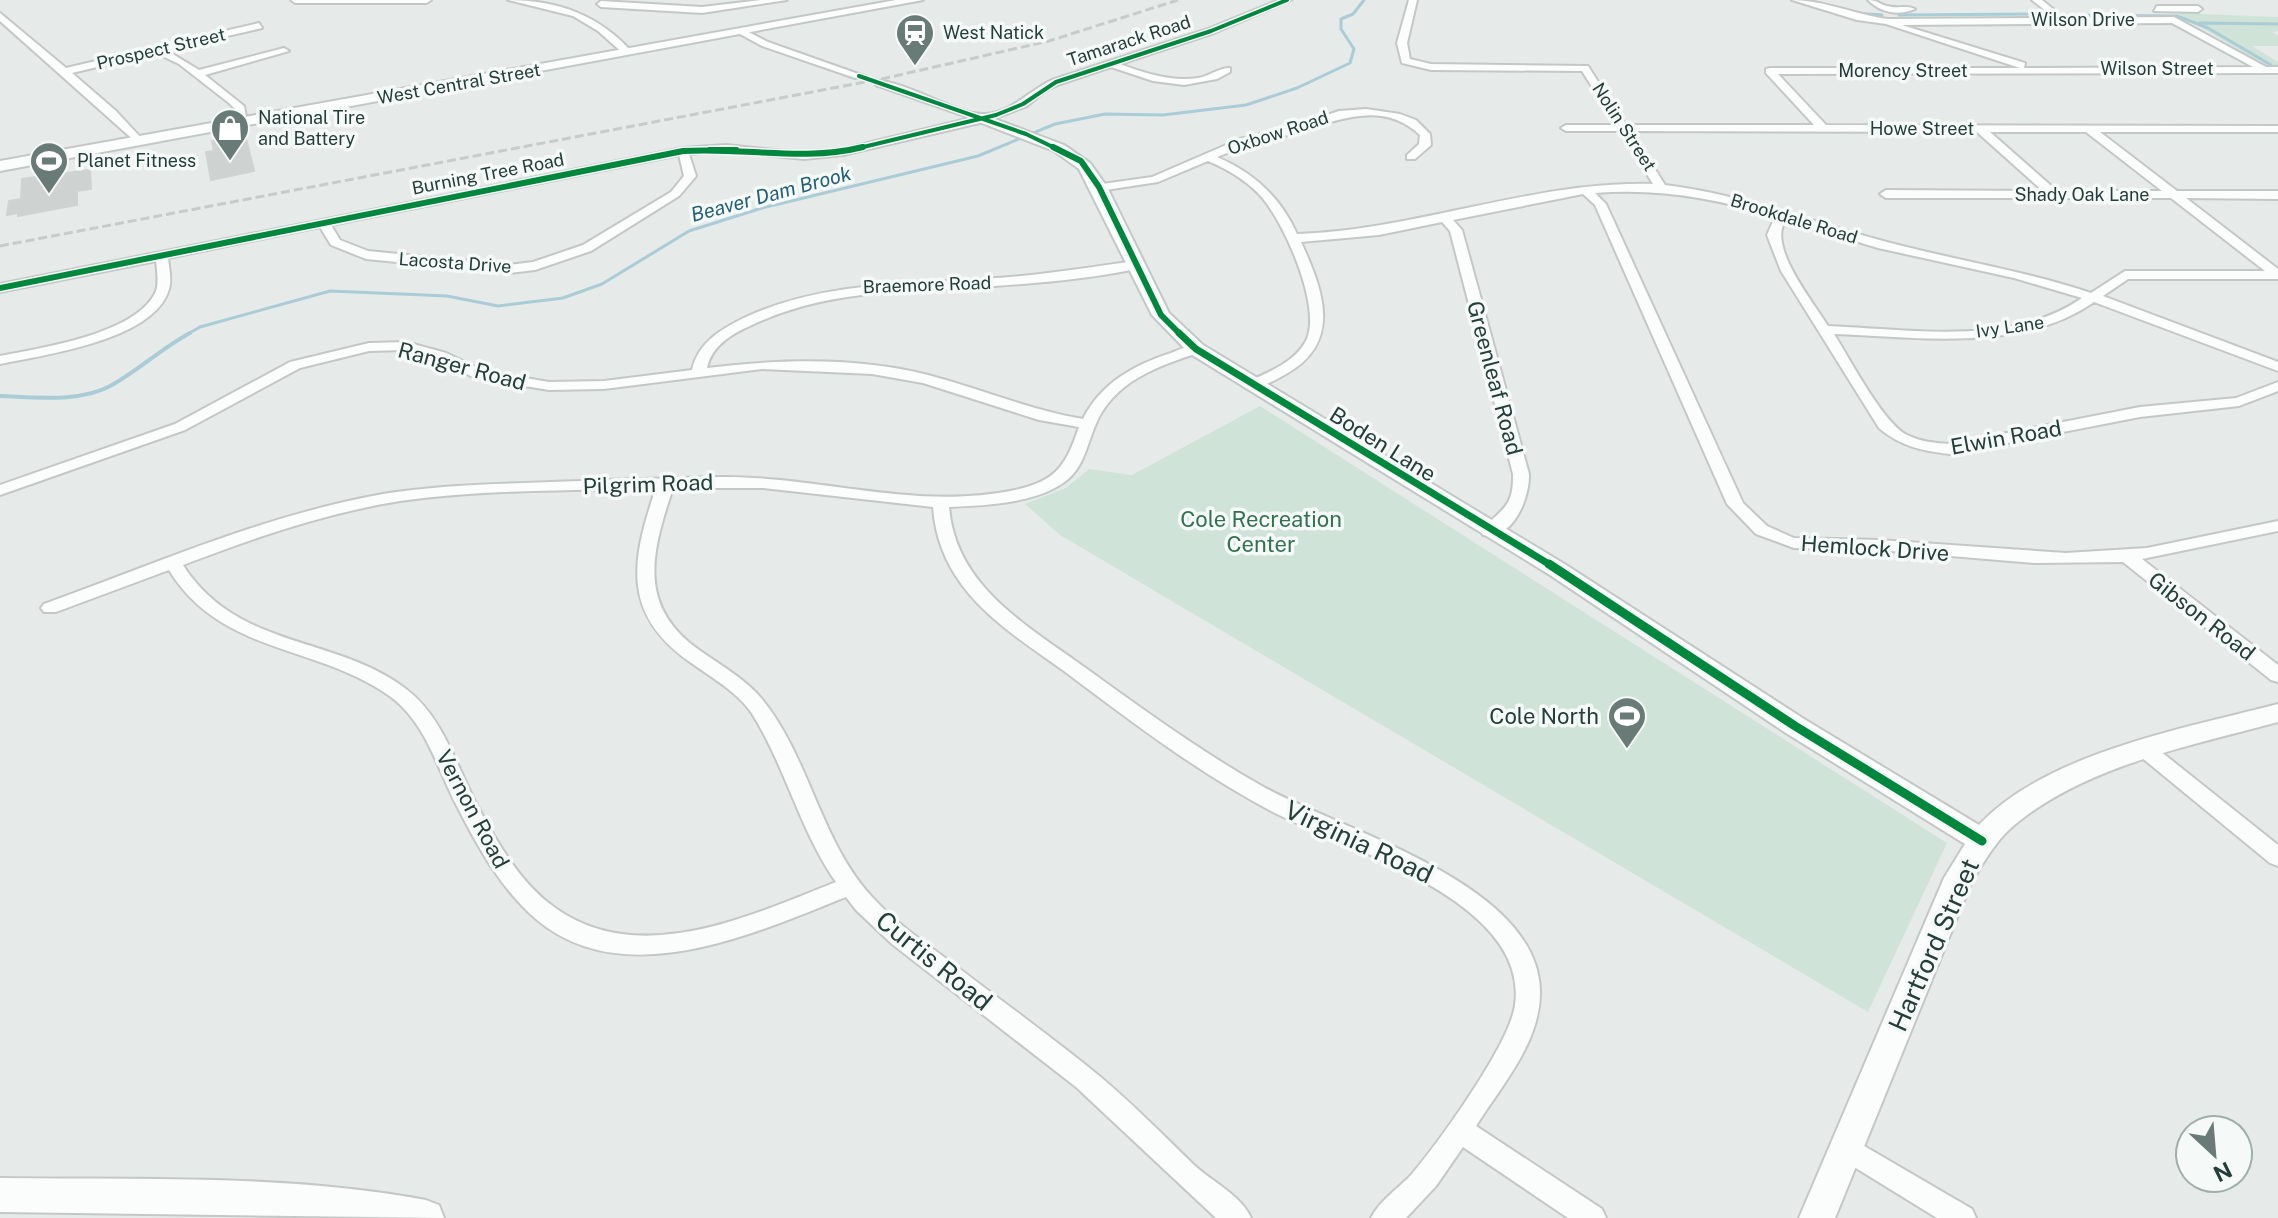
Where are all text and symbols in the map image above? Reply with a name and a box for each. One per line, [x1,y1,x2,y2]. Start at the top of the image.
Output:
street label: Wilson Drive [2031,9,2135,30]
street label: Tamarack Road [1064,11,1193,70]
station icon: West Natick [894,12,936,67]
place label: West Natick [943,22,1044,43]
street label: Prospect Street [94,23,227,74]
street label: Wilson Street [2100,58,2214,79]
street label: West Central Street [376,59,542,108]
street label: Morency Street [1838,60,1968,81]
street label: Nolin Street [1588,79,1661,175]
street label: Oxbow Road [1225,106,1331,159]
shop icon: National Tire and Battery [209,107,251,162]
place label: National Tire and Battery [258,107,365,149]
street label: Howe Street [1870,118,1974,139]
sports icon: Planet Fitness [28,140,70,195]
street label: Burning Tree Road [410,148,566,199]
place label: Planet Fitness [77,150,196,171]
water label: Beaver Dam Brook [688,161,854,227]
street label: Shady Oak Lane [2014,184,2150,205]
street label: Brookdale Road [1728,189,1860,248]
street label: Lacosta Drive [398,248,512,277]
street label: Braemore Road [862,272,992,297]
street label: Greenleaf Road [1462,298,1528,458]
street label: Ivy Lane [1974,311,2046,342]
street label: Ranger Road [395,336,529,396]
street label: Boden Lane [1325,401,1441,487]
street label: Elwin Road [1948,414,2064,460]
street label: Pilgrim Road [582,469,714,499]
park label: Cole Recreation Center [1180,506,1342,557]
street label: Hemlock Drive [1800,530,1950,566]
street label: Gibson Road [2143,566,2261,666]
sports icon: Cole North [1606,695,1648,750]
place label: Cole North [1489,703,1599,729]
street label: Vernon Road [431,745,515,873]
street label: Virginia Road [1280,794,1438,889]
street label: Hartford Street [1882,854,1985,1036]
street label: Curtis Road [870,904,999,1017]
north arrow [2174,1114,2254,1194]
text: N [2209,1157,2236,1187]

